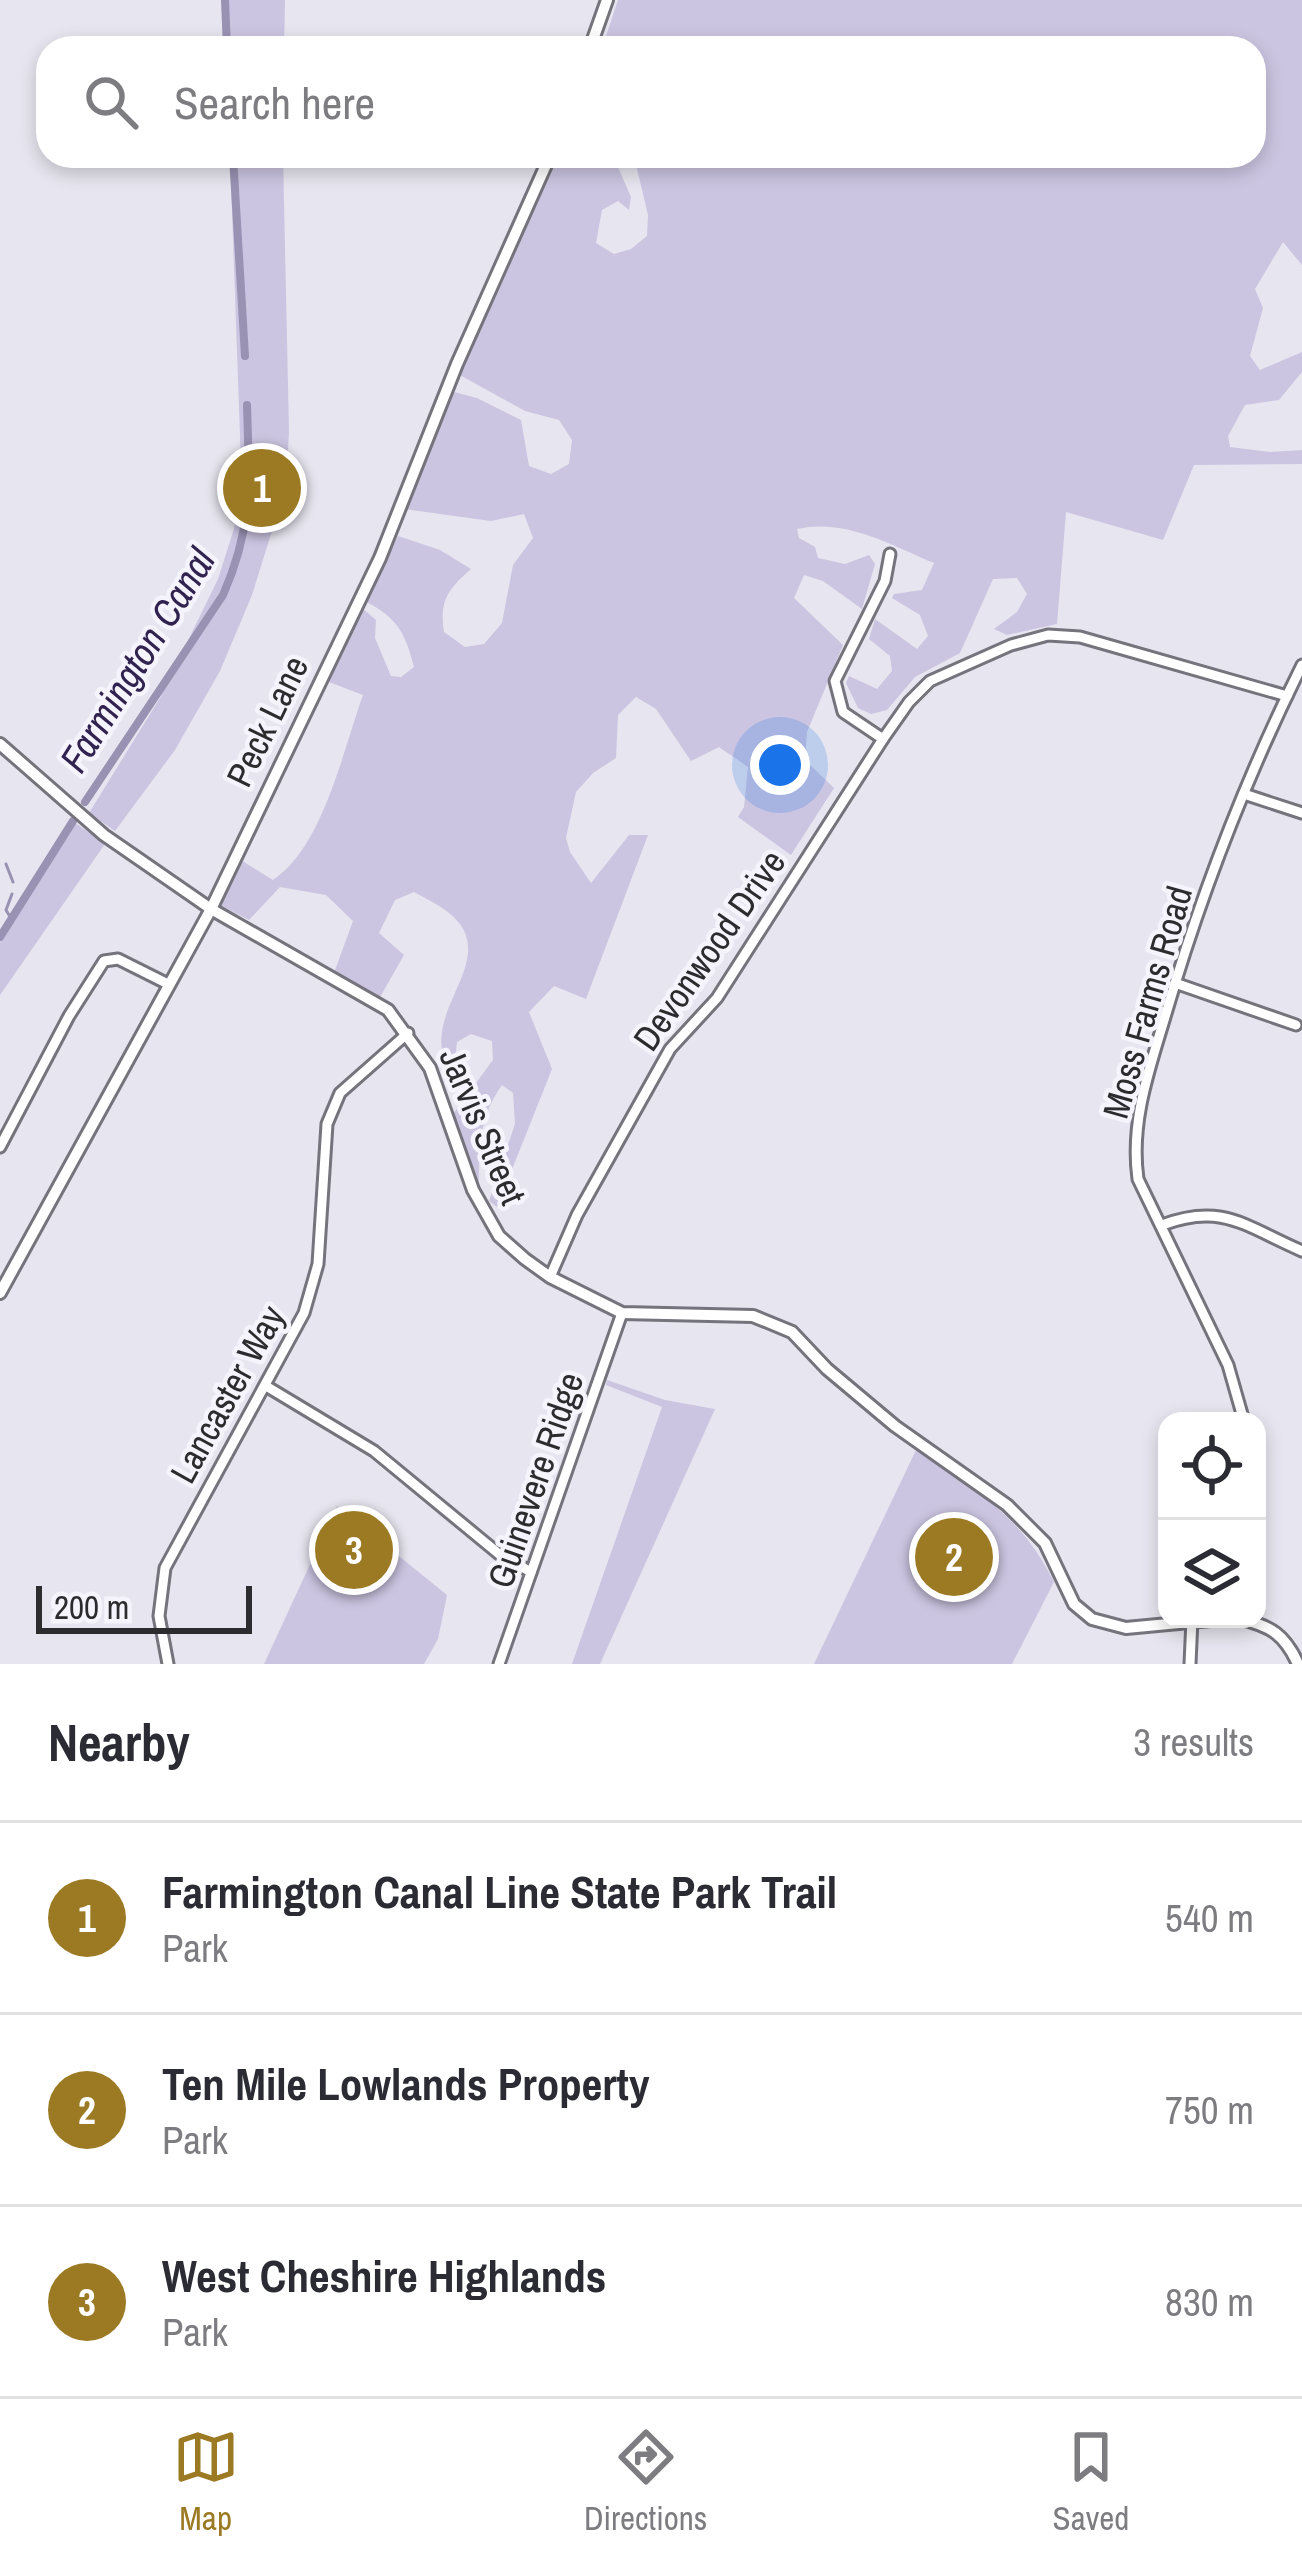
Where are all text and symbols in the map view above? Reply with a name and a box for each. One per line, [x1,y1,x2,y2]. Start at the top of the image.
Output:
search box [36,36,1266,168]
icon: search [78,69,144,135]
text: Search here [174,72,375,133]
pin: 1 [223,443,301,533]
water label: Farmington Canal [47,537,227,782]
street label: Peck Lane [215,648,319,794]
your location [750,735,810,795]
street label: Devonwood Drive [622,840,796,1060]
street label: Moss Farms Road [1091,880,1203,1124]
street label: Jarvis Street [429,1040,537,1212]
street label: Lancaster Way [159,1297,296,1491]
street label: Guinevere Ridge [476,1366,594,1594]
map controls [1158,1412,1266,1628]
button: locate [1158,1412,1266,1520]
pin: 3 [315,1505,393,1595]
pin: 2 [915,1512,993,1602]
button: layers [1158,1520,1266,1628]
scale bar [36,1580,252,1633]
text: 200 m [54,1585,129,1629]
text: Nearby [48,1708,190,1777]
text: 3 results [1133,1716,1254,1768]
text: Farmington Canal Line State Park Trail [162,1861,837,1922]
text: 1 [78,1892,96,1944]
text: 540 m [1165,1892,1254,1944]
text: Park [162,1922,228,1974]
text: Ten Mile Lowlands Property [162,2053,649,2114]
text: 2 [78,2084,96,2136]
text: 750 m [1165,2084,1254,2136]
text: Park [162,2114,228,2166]
text: West Cheshire Highlands [162,2245,606,2306]
text: 3 [78,2276,96,2328]
text: 830 m [1165,2276,1254,2328]
text: Park [162,2306,228,2358]
tab: Map [173,2424,239,2540]
tab: Directions [584,2424,707,2540]
tab: Saved [1053,2424,1129,2540]

